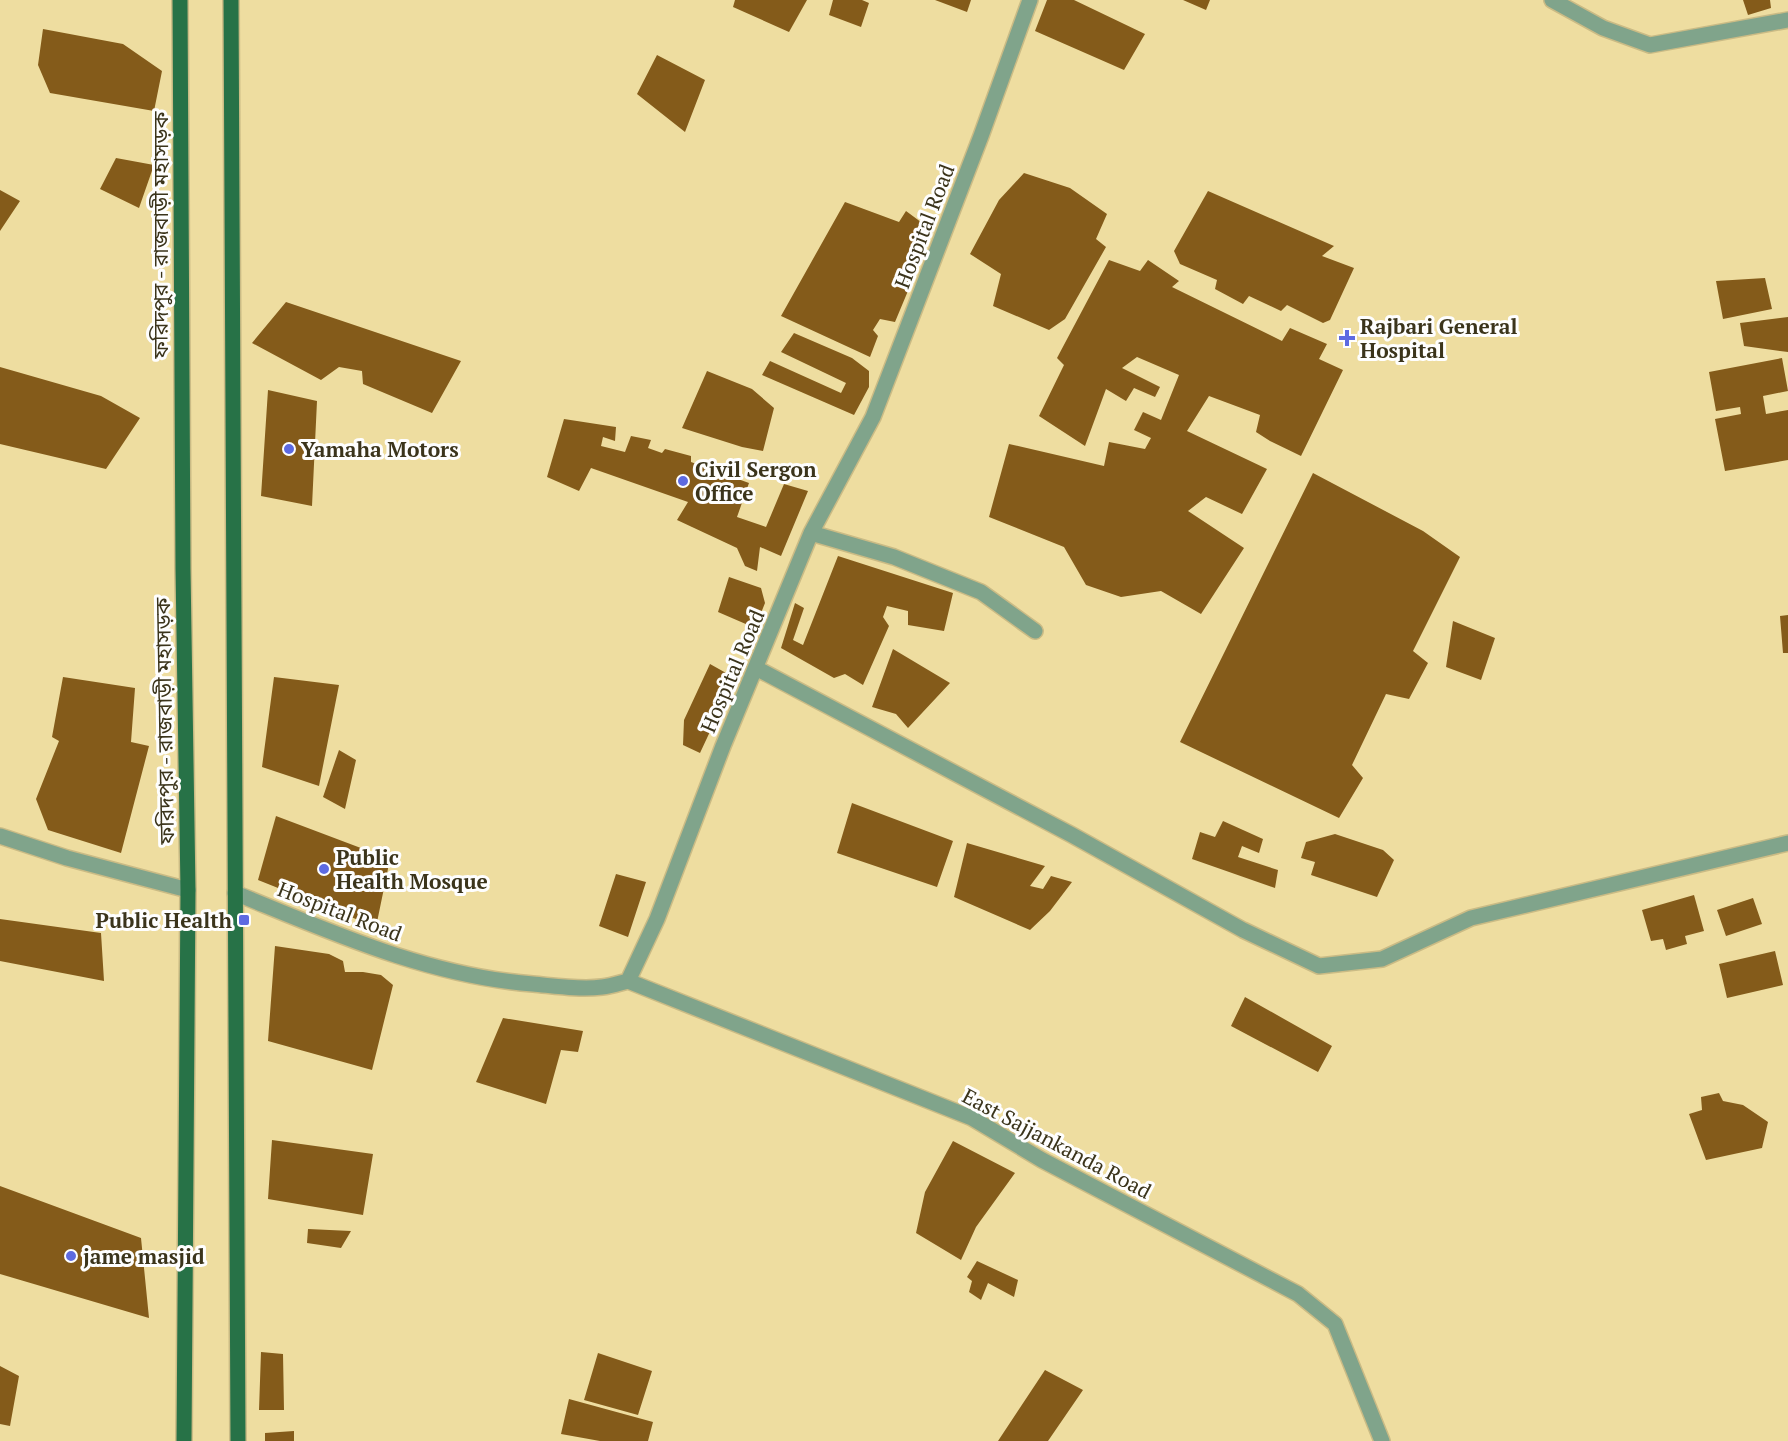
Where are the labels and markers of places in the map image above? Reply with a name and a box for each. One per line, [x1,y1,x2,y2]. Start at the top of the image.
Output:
place label: Rajbari General Hospital [1360,312,1518,364]
marker: Rajbari General Hospital [1338,329,1356,347]
place label: Yamaha Motors [301,435,459,463]
marker: Yamaha Motors [282,442,296,456]
place label: Civil Sergon Office [695,455,817,507]
marker: Civil Sergon Office [676,474,690,488]
place label: Public Health Mosque [336,843,488,895]
marker: Public Health Mosque [317,862,331,876]
place label: Public Health [96,906,233,934]
marker: Public Health [237,913,251,927]
place label: jame masjid [83,1242,205,1270]
marker: jame masjid [64,1249,78,1263]

